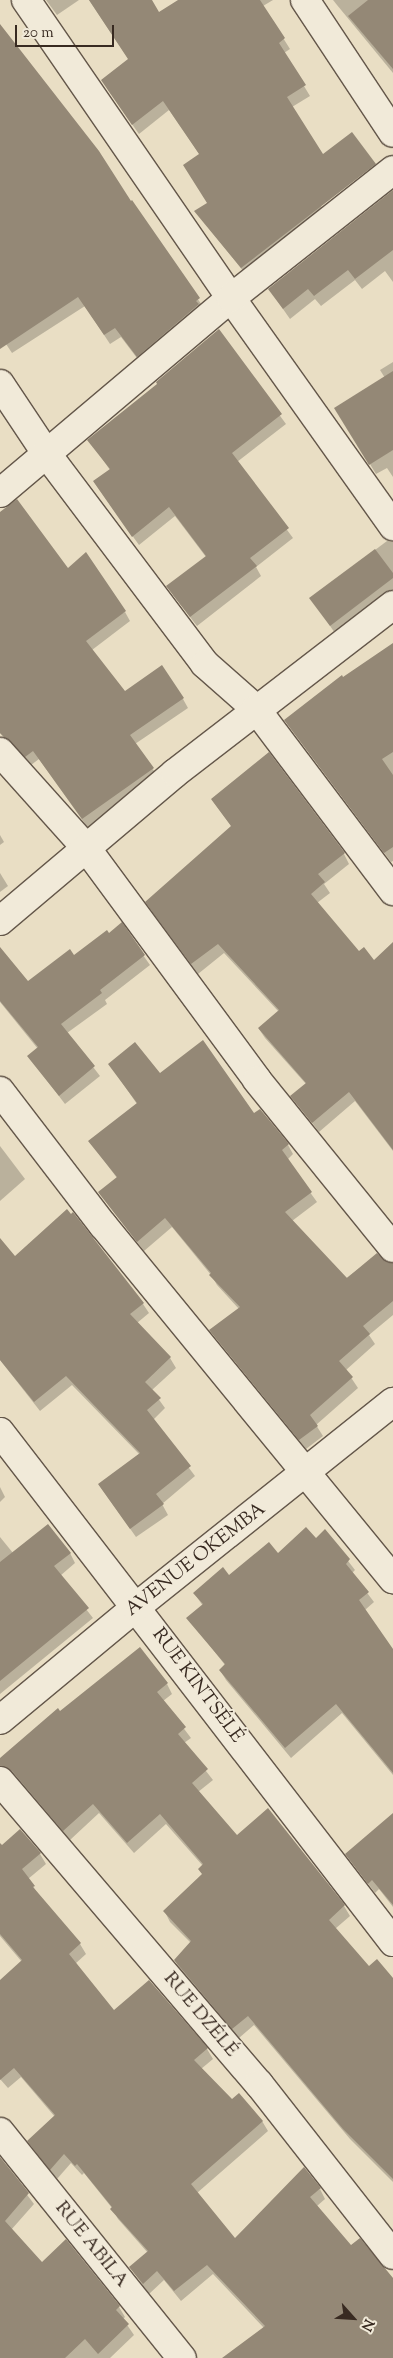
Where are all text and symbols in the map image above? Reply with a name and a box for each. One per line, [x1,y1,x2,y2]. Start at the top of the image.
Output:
scale bar [18,15,116,47]
text: 20 m [23,23,54,44]
street label: AVENUE OKEMBA [121,1498,271,1622]
street label: RUE KINTSÉLÉ [146,1624,248,1748]
street label: RUE DZÉLÉ [158,1968,242,2062]
street label: RUE ABILA [49,2197,133,2293]
north arrow [328,2293,378,2343]
text: N [355,2315,378,2334]

